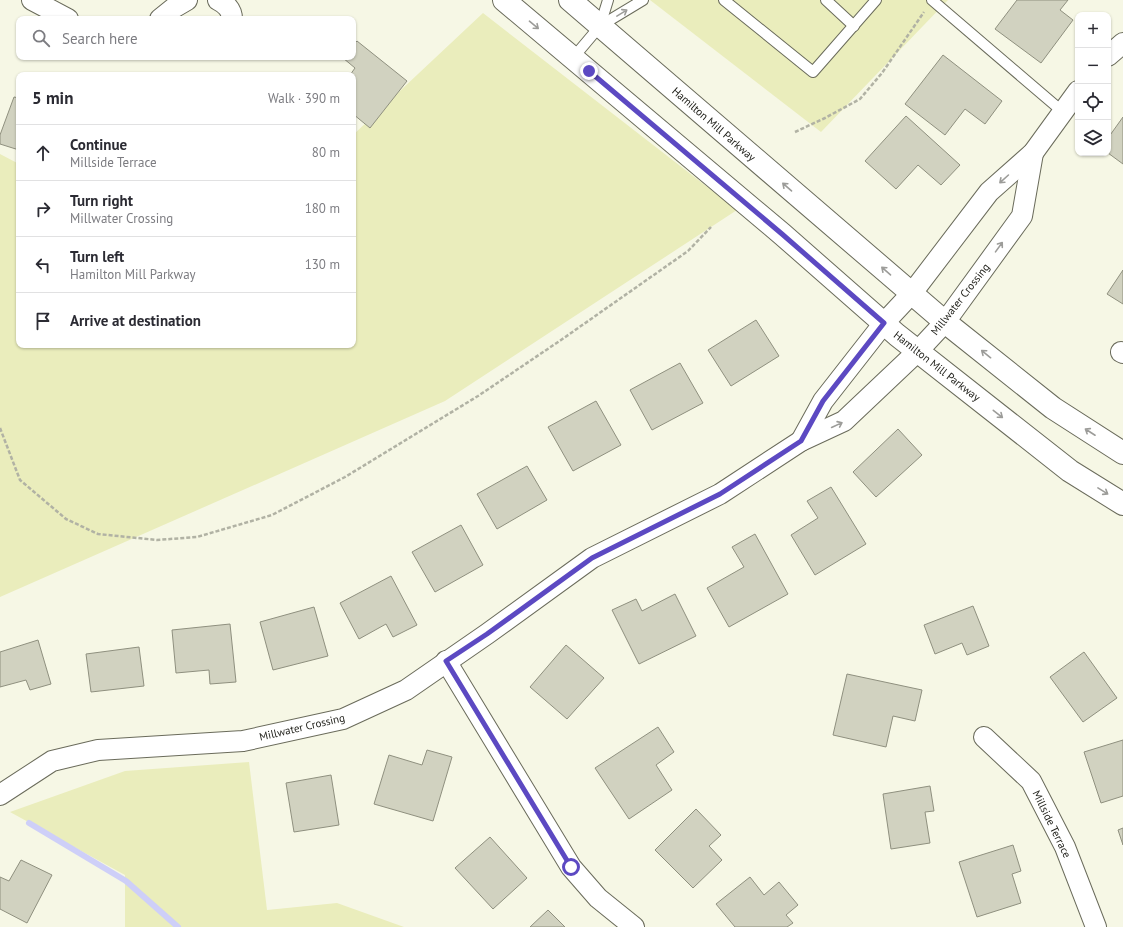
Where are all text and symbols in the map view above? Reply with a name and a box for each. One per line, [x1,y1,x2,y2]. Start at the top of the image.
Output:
one-way arrow [616,8,628,16]
map controls [1075,12,1111,156]
button: + [1075,12,1111,48]
search box [16,16,356,60]
one-way arrow [529,21,539,30]
icon: search [30,27,52,49]
text: Search here [62,29,138,48]
button: − [1075,48,1111,84]
route end [580,62,598,80]
street label: Hamilton Mill Parkway [669,84,759,165]
button: locate [1075,84,1111,120]
text: 5 min [32,87,73,109]
text: Walk · 390 m [268,90,340,107]
button: layers [1075,120,1111,156]
text: Continue [70,135,127,154]
icon: ahead [32,142,54,164]
text: 80 m [312,144,340,161]
text: Millside Terrace [70,154,157,171]
one-way arrow [999,174,1009,183]
one-way arrow [782,182,793,191]
text: Turn right [70,191,133,210]
icon: right [32,198,54,220]
text: 180 m [305,200,340,217]
text: Millwater Crossing [70,210,173,227]
one-way arrow [995,242,1003,253]
text: Turn left [70,247,124,266]
icon: left [32,254,54,276]
text: 130 m [305,256,340,273]
street label: Millwater Crossing [928,260,992,338]
text: Hamilton Mill Parkway [70,266,196,283]
one-way arrow [881,267,891,276]
icon: arrive [32,310,54,332]
text: Arrive at destination [70,311,201,330]
street label: Hamilton Mill Parkway [891,328,984,405]
one-way arrow [981,350,991,359]
one-way arrow [993,410,1004,419]
one-way arrow [830,420,842,428]
one-way arrow [1085,428,1096,436]
one-way arrow [1097,487,1108,495]
street label: Millwater Crossing [258,710,346,744]
street label: Millside Terrace [1030,788,1075,860]
route start [562,858,580,876]

